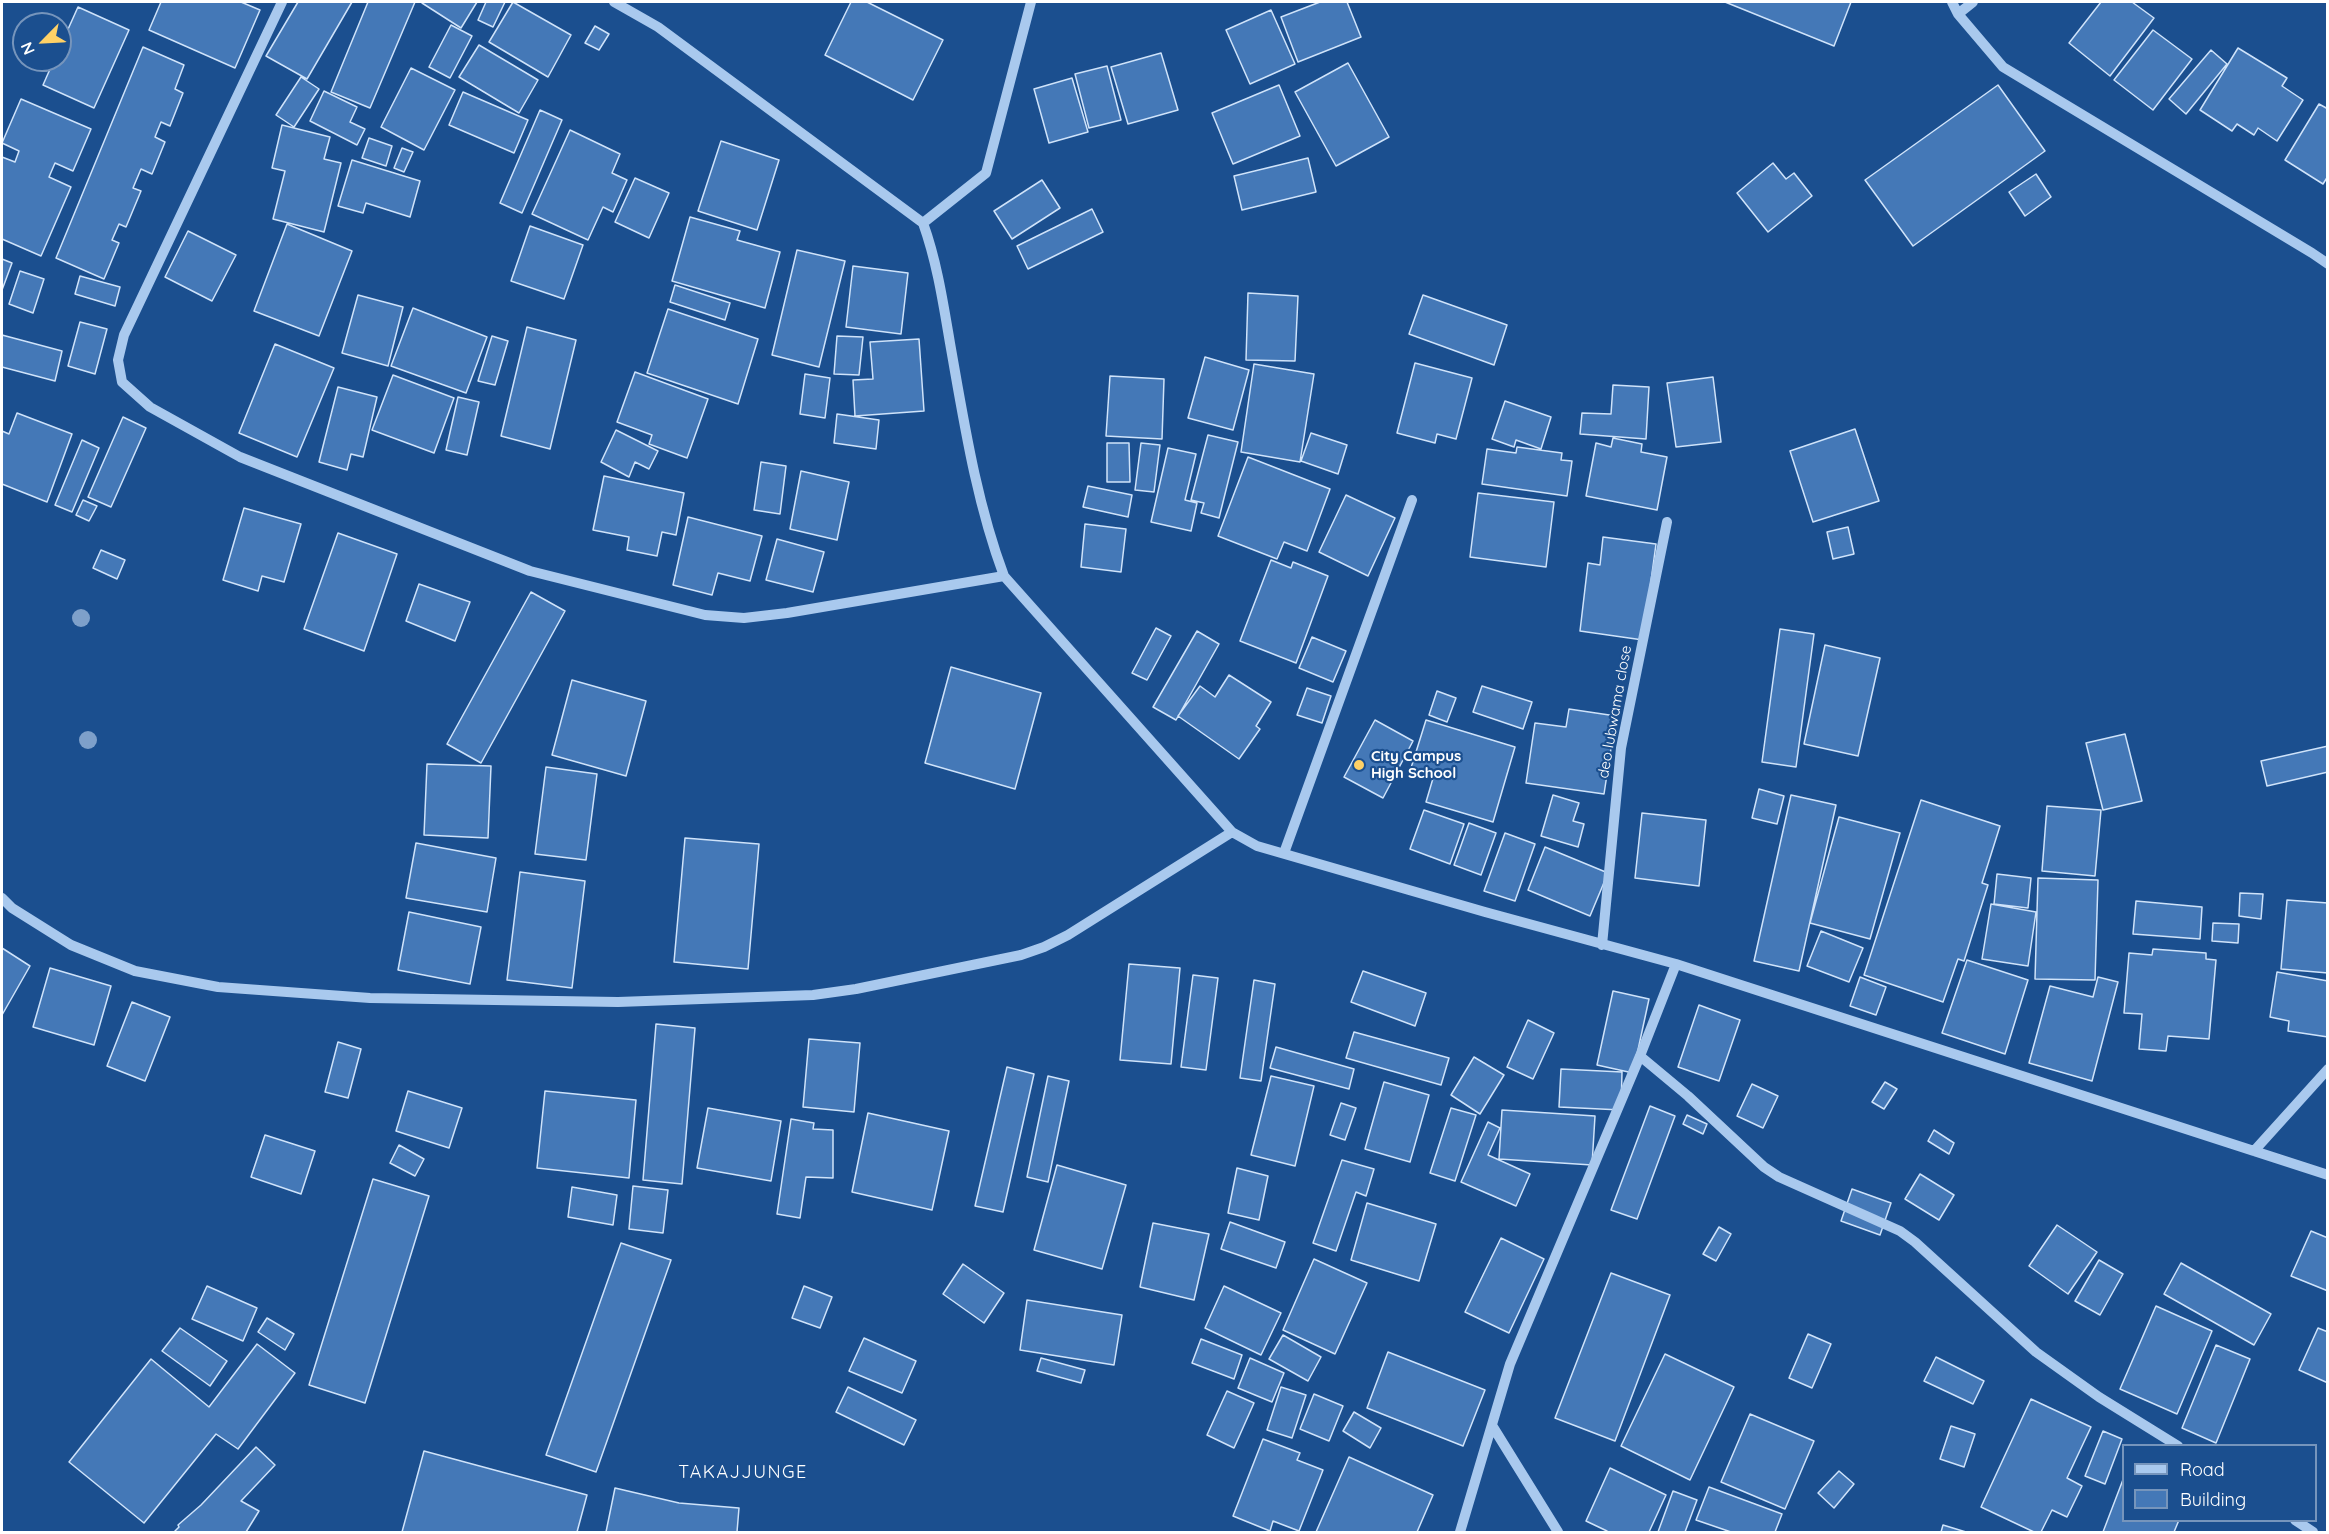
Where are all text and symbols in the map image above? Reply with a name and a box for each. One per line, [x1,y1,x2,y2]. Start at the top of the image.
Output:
north arrow [12,12,72,72]
text: N [16,39,39,58]
street label: deo lubwama close [1594,644,1636,780]
place label: City Campus High School [1371,747,1461,782]
marker: City Campus High School [1352,758,1366,772]
legend [2122,1444,2317,1522]
text: Road [2180,1458,2225,1481]
district label: TAKAJJUNGE [678,1462,808,1484]
text: Building [2180,1488,2246,1511]

